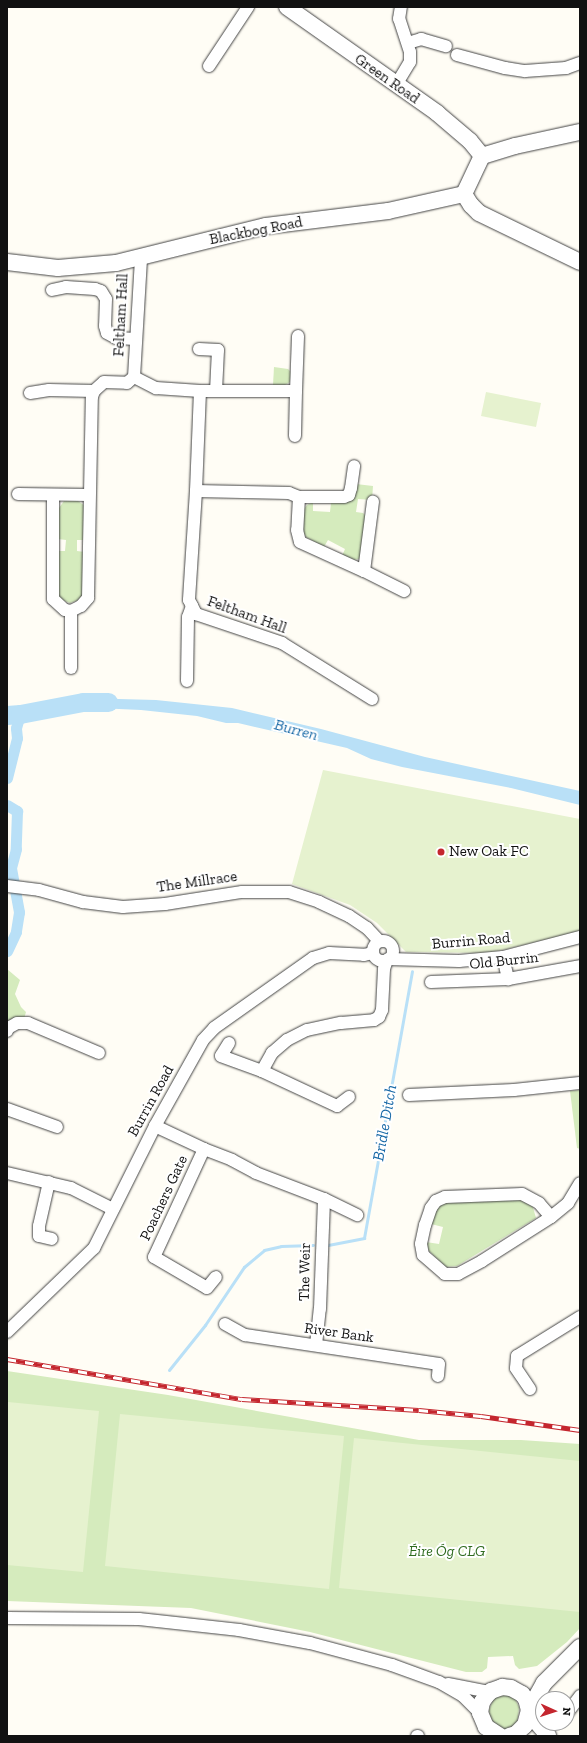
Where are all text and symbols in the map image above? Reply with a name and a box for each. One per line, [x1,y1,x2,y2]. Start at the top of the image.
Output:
street label: Green Road [351,50,423,108]
street label: Blackbog Road [208,213,304,249]
street label: Feltham Hall [110,273,132,357]
street label: Feltham Hall [205,592,289,638]
water label: Burren [272,715,320,745]
place label: New Oak FC [449,843,529,861]
marker: New Oak FC [436,847,446,857]
street label: The Millrace [156,867,238,897]
street label: Burrin Road [431,929,511,953]
street label: Old Burrin [469,948,539,974]
street label: Burrin Road [124,1062,178,1140]
water label: Bridle Ditch [369,1083,401,1163]
street label: Poachers Gate [136,1152,192,1244]
street label: The Weir [295,1242,315,1302]
street label: River Bank [303,1319,375,1347]
park label: Éire Óg CLG [409,1543,485,1561]
north arrow [535,1691,575,1731]
text: N [560,1707,573,1716]

